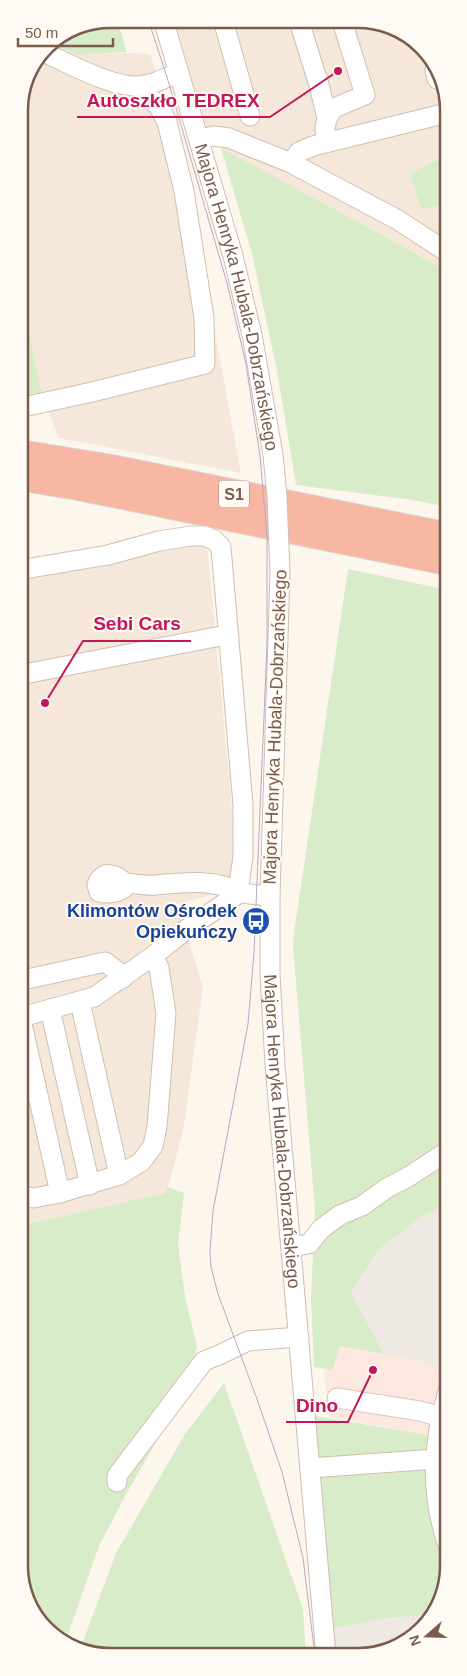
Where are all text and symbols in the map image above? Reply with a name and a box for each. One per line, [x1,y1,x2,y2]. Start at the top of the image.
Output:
scale bar [18,15,112,47]
text: 50 m [25,24,58,41]
callout: Autoszkło TEDREX [77,83,270,117]
text: Autoszkło TEDREX [86,90,260,111]
street label: Majora Henryka Hubala-Dobrzańskiego [190,141,282,452]
road number: S1 [219,480,249,508]
street label: Majora Henryka Hubala-Dobrzańskiego [260,569,290,885]
callout: Sebi Cars [83,607,191,641]
text: Sebi Cars [93,613,181,634]
place label: Klimontów Ośrodek Opiekuńczy [67,901,238,942]
bus stop icon: Klimontów Ośrodek Opiekuńczy [241,906,271,936]
street label: Majora Henryka Hubala-Dobrzańskiego [260,974,304,1289]
callout: Dino [286,1388,348,1422]
text: Dino [296,1395,338,1416]
north arrow [402,1611,452,1661]
text: N [406,1633,424,1648]

